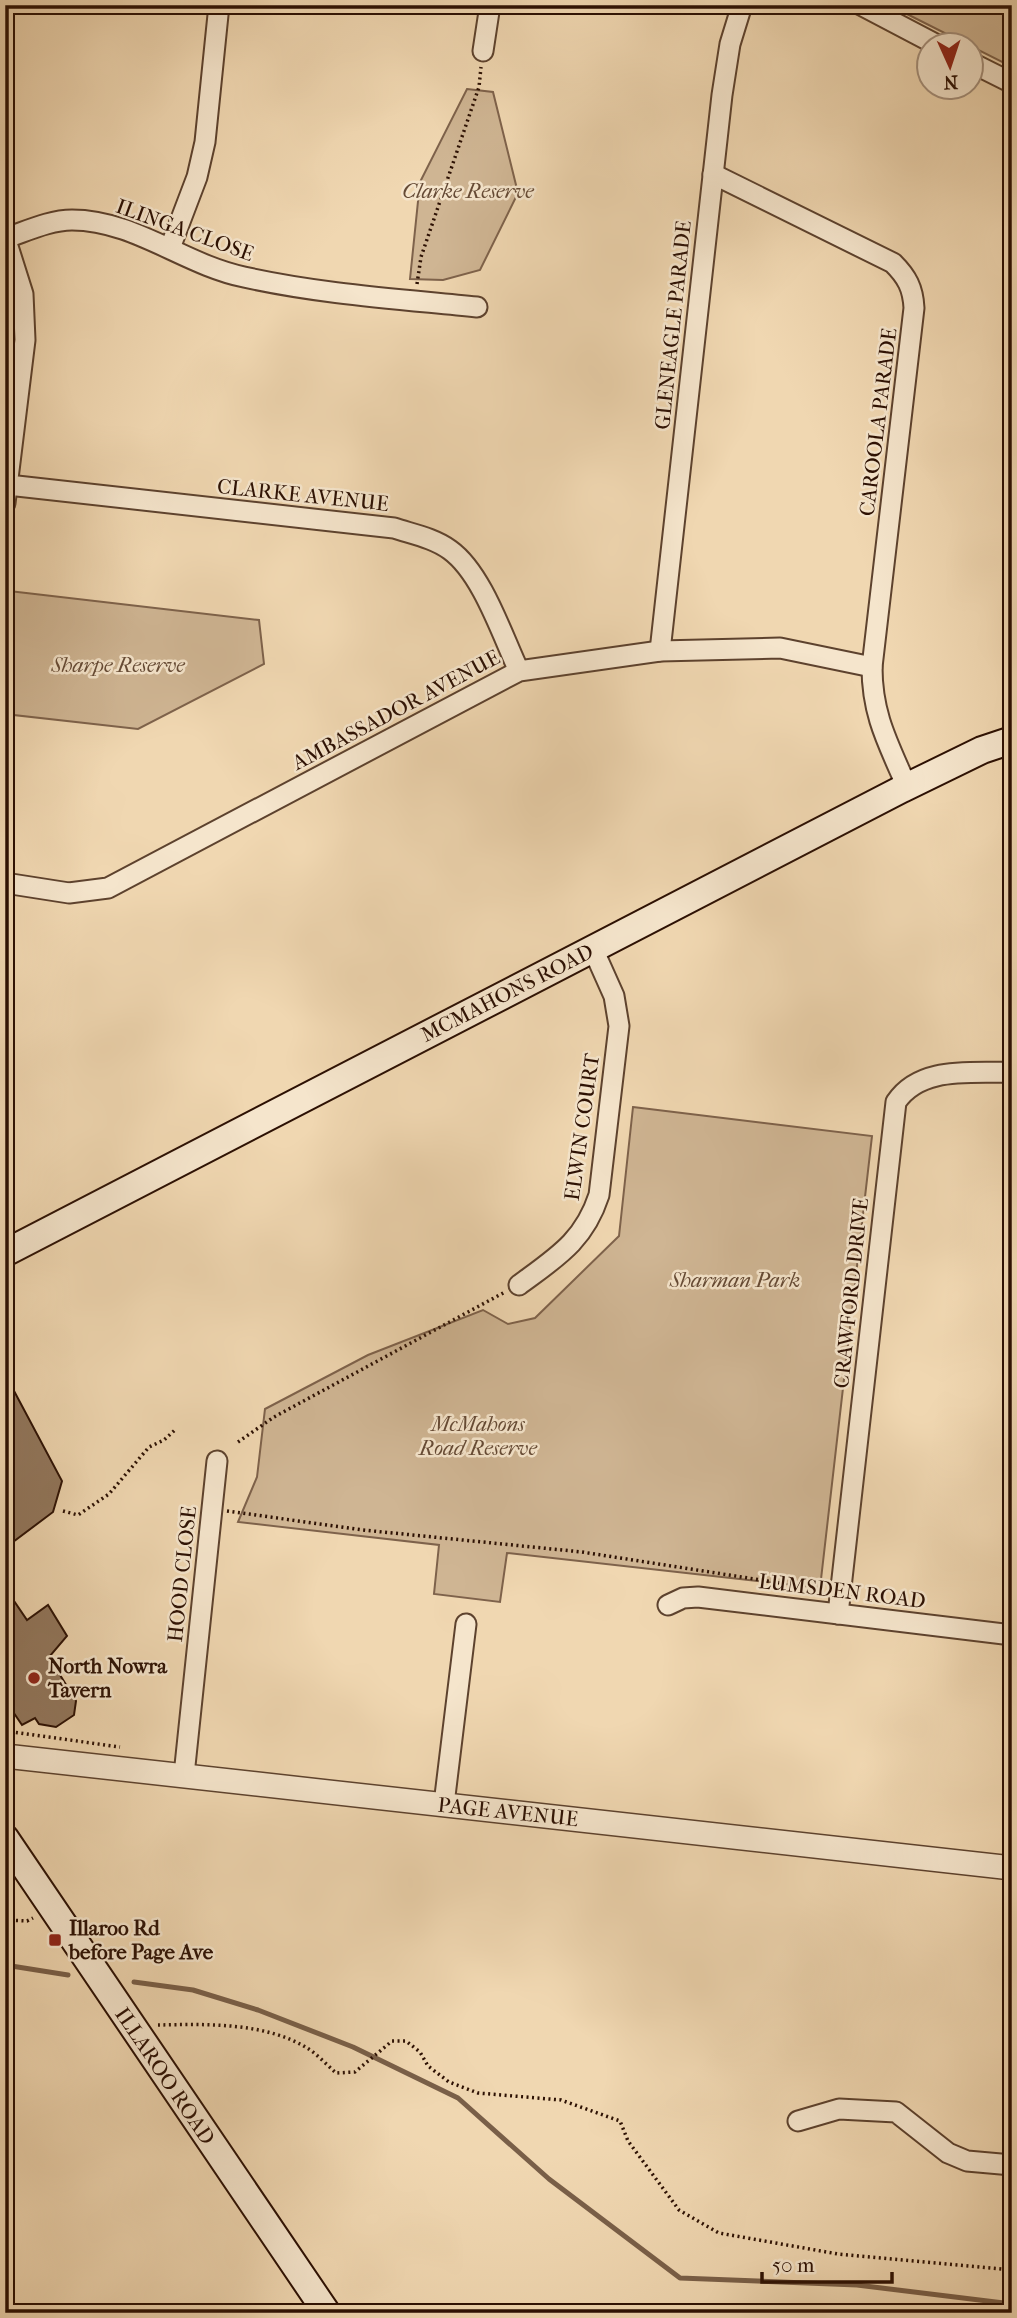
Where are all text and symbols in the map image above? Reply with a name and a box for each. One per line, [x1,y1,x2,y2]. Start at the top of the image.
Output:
north arrow [916,32,986,102]
text: N [942,71,959,93]
park label: Clarke Reserve [402,179,534,203]
street label: ILINGA CLOSE [113,194,257,266]
street label: GLENEAGLE PARADE [650,219,696,431]
street label: CAROOLA PARADE [855,326,901,517]
street label: CLARKE AVENUE [216,474,390,516]
street label: AMBASSADOR AVENUE [287,645,504,775]
park label: Sharpe Reserve [50,653,185,677]
street label: MCMAHONS ROAD [417,939,597,1047]
street label: ELWIN COURT [560,1051,604,1202]
street label: CRAWFORD DRIVE [829,1196,873,1389]
park label: Sharman Park [669,1268,800,1292]
park label: McMahons Road Reserve [417,1412,537,1460]
street label: HOOD CLOSE [163,1504,201,1643]
street label: LUMSDEN ROAD [757,1569,927,1613]
place label: North Nowra Tavern [47,1654,168,1702]
marker: North Nowra Tavern [26,1670,42,1686]
street label: PAGE AVENUE [437,1793,580,1831]
place label: Illaroo Rd before Page Ave [68,1916,214,1964]
marker: Illaroo Rd before Page Ave [47,1932,63,1948]
street label: ILLAROO ROAD [110,2003,220,2149]
scale bar [762,2241,891,2285]
text: 50 m [772,2253,815,2277]

